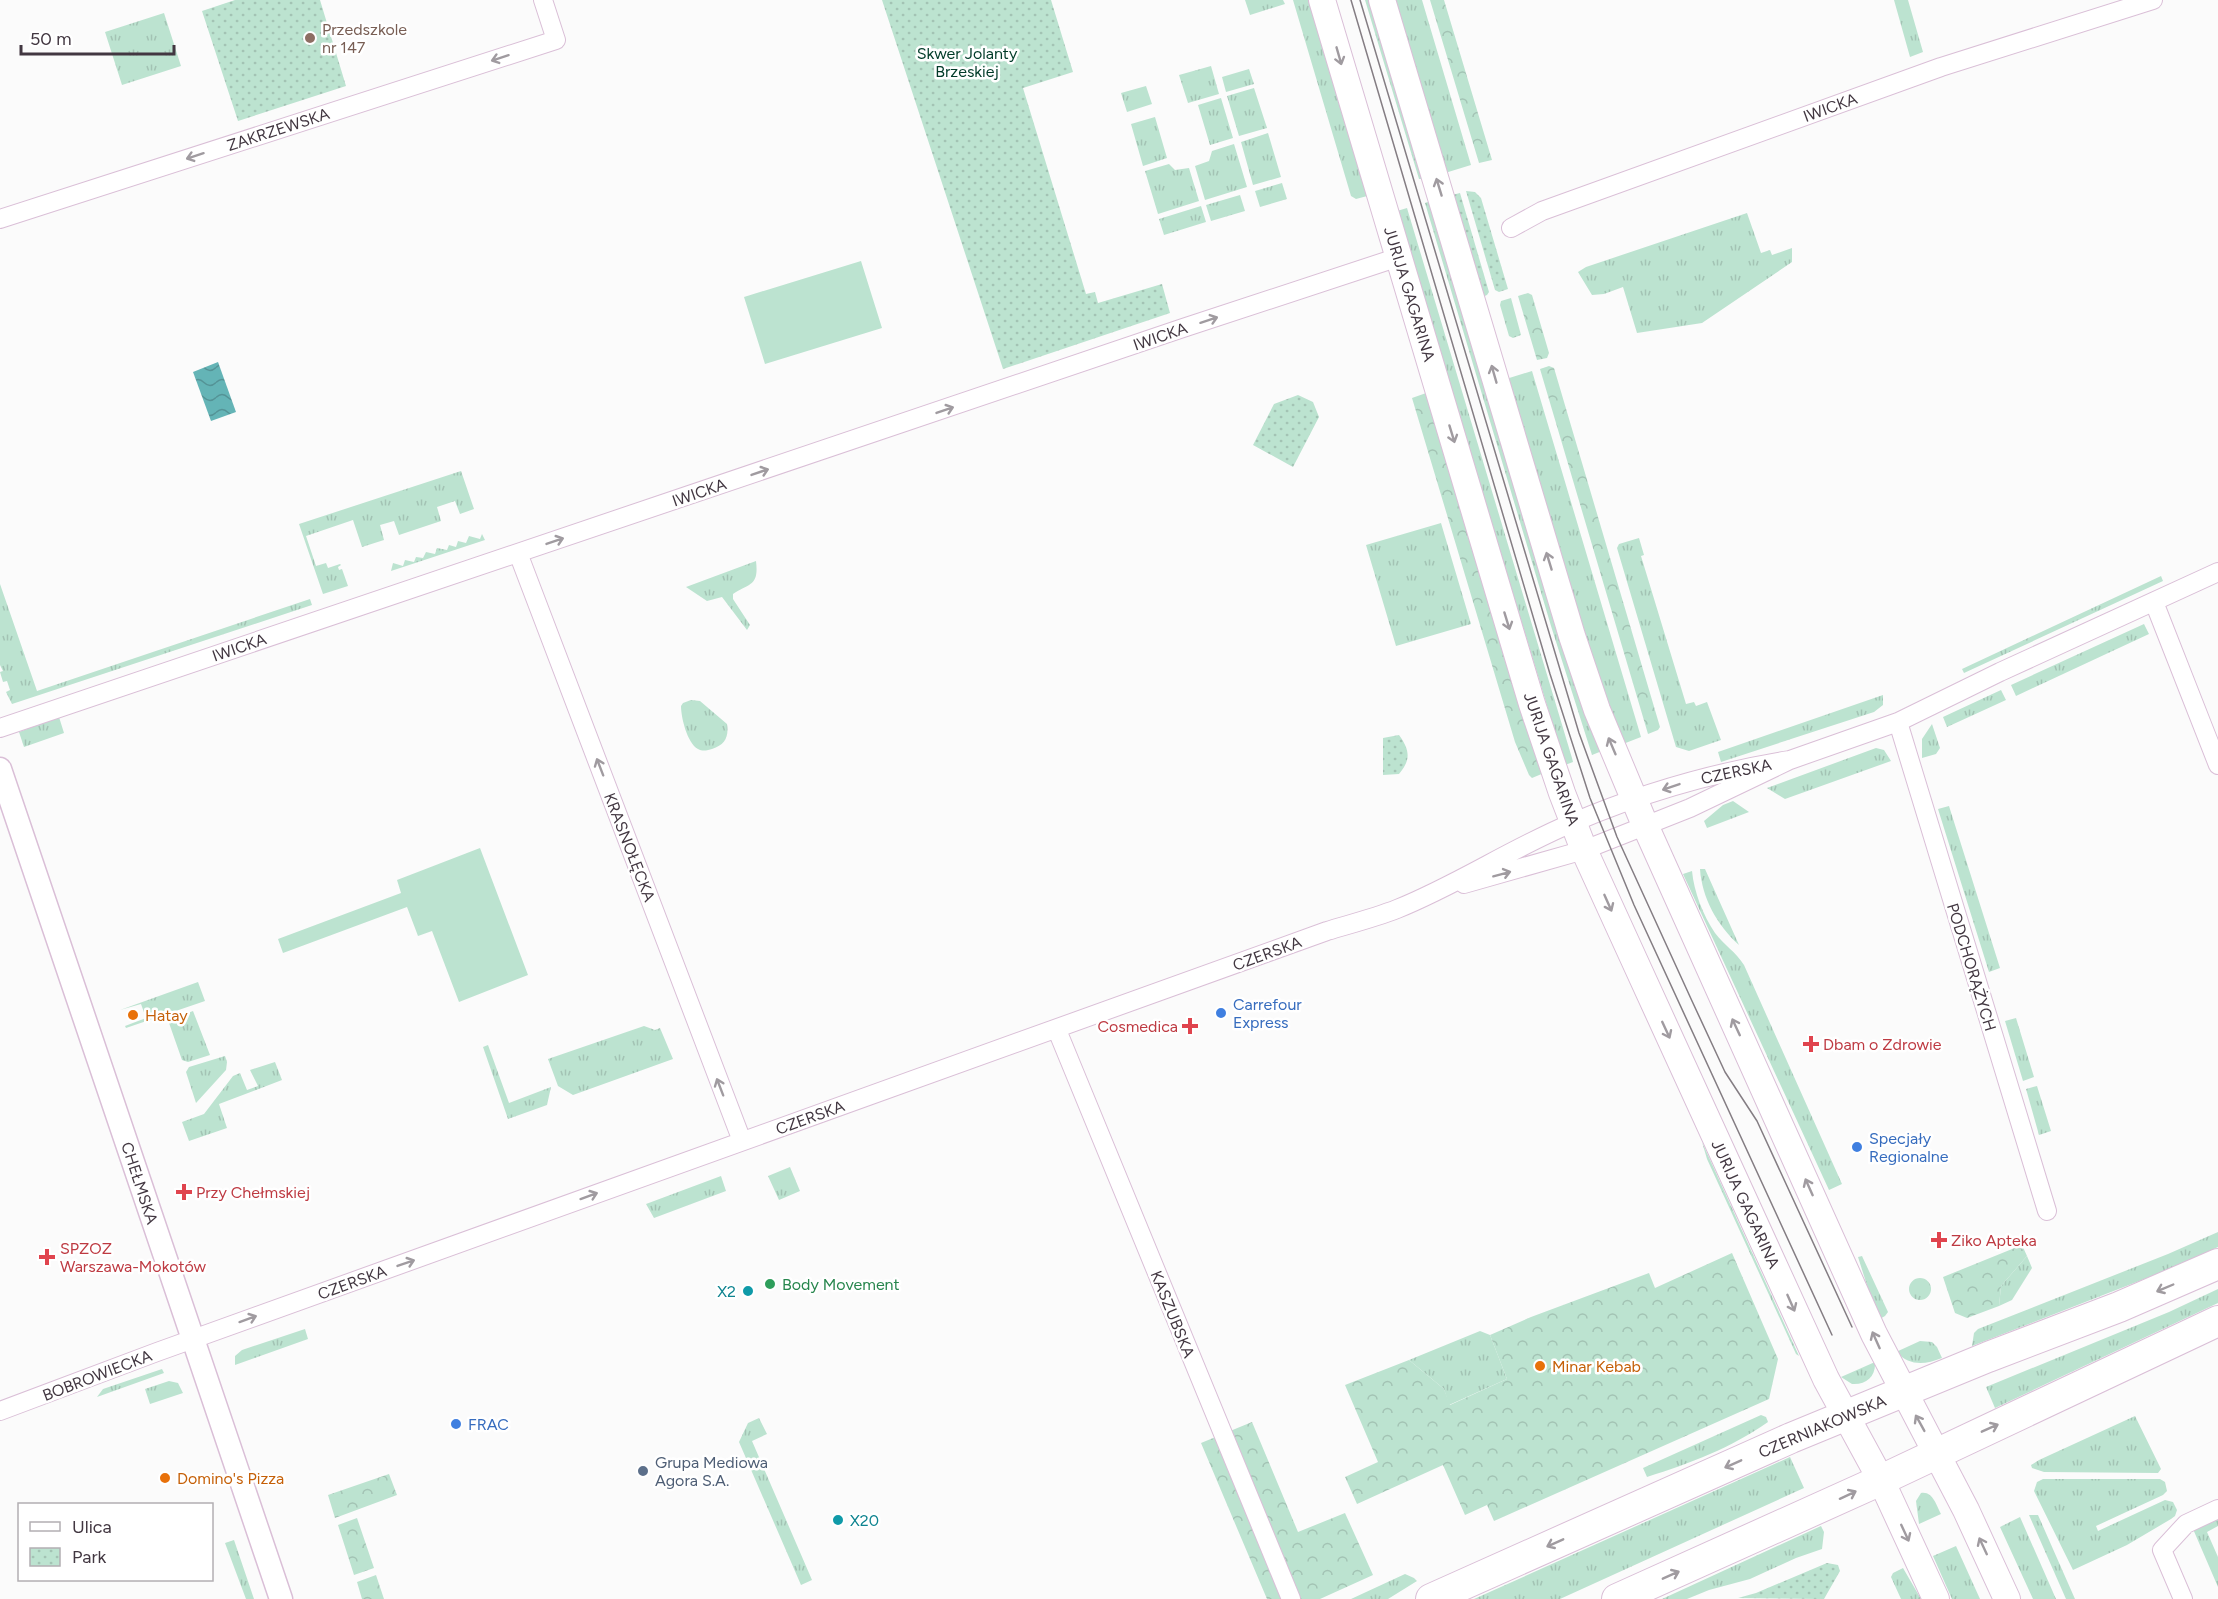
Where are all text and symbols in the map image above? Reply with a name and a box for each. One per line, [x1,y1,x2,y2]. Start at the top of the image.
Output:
scale bar [21,18,174,56]
place label: Przedszkole nr 147 [322,20,407,57]
text: 50 m [30,28,72,50]
marker: Przedszkole nr 147 [303,31,317,45]
park label: Skwer Jolanty Brzeskiej [917,44,1018,81]
one-way arrow [1334,46,1345,65]
one-way arrow [491,53,510,64]
street label: IWICKA [1801,89,1860,126]
street label: ZAKRZEWSKA [225,104,332,155]
one-way arrow [186,151,205,162]
one-way arrow [1433,178,1444,197]
street label: JURIJA GAGARINA [1380,224,1439,364]
one-way arrow [1199,313,1217,324]
street label: IWICKA [1131,318,1190,355]
one-way arrow [1488,365,1499,384]
one-way arrow [935,403,953,414]
one-way arrow [1447,424,1458,443]
one-way arrow [750,466,769,477]
street label: IWICKA [670,474,729,511]
one-way arrow [545,534,564,545]
one-way arrow [1543,552,1554,571]
one-way arrow [1502,611,1513,630]
street label: IWICKA [210,629,269,666]
street label: JURIJA GAGARINA [1520,690,1583,829]
one-way arrow [1606,737,1617,755]
street label: CZERSKA [1699,755,1773,788]
one-way arrow [593,758,604,777]
one-way arrow [1662,783,1681,794]
street label: KRASNOŁĘCKA [600,790,659,905]
one-way arrow [1493,868,1512,879]
one-way arrow [1604,894,1615,912]
street label: PODCHORĄŻYCH [1943,901,2000,1034]
street label: CZERSKA [1230,932,1304,975]
place label: Carrefour Express [1233,995,1302,1032]
place label: Hatay [145,1006,188,1025]
marker: Carrefour Express [1214,1006,1228,1020]
marker: Hatay [126,1008,140,1022]
place label: Cosmedica [1097,1017,1178,1036]
marker: Cosmedica [1183,1019,1197,1033]
one-way arrow [1730,1019,1742,1037]
one-way arrow [1662,1021,1673,1039]
place label: Dbam o Zdrowie [1823,1035,1942,1054]
marker: Dbam o Zdrowie [1804,1037,1818,1051]
one-way arrow [714,1078,725,1097]
street label: CZERSKA [773,1096,847,1139]
place label: Specjały Regionalne [1869,1129,1949,1166]
street label: JURIJA GAGARINA [1707,1137,1784,1272]
street label: CHEŁMSKA [117,1140,162,1227]
marker: Specjały Regionalne [1850,1140,1864,1154]
one-way arrow [1803,1179,1815,1197]
place label: Przy Chełmskiej [196,1183,310,1202]
marker: Przy Chełmskiej [177,1185,191,1199]
one-way arrow [579,1190,598,1201]
place label: Ziko Apteka [1951,1231,2037,1250]
marker: Ziko Apteka [1932,1233,1946,1247]
place label: SPZOZ Warszawa-Mokotów [60,1239,207,1276]
marker: SPZOZ Warszawa-Mokotów [38,1248,56,1266]
one-way arrow [396,1256,415,1267]
street label: CZERSKA [315,1261,389,1304]
street label: KASZUBSKA [1146,1268,1199,1361]
place label: Body Movement [782,1275,900,1294]
marker: Body Movement [763,1277,777,1291]
place label: X2 [717,1282,736,1301]
one-way arrow [2156,1283,2174,1294]
marker: X2 [741,1284,755,1298]
one-way arrow [1786,1293,1798,1311]
one-way arrow [238,1313,257,1324]
one-way arrow [1870,1331,1882,1349]
street label: BOBROWIECKA [40,1346,155,1405]
place label: Minar Kebab [1552,1357,1641,1376]
marker: Minar Kebab [1533,1359,1547,1373]
street label: CZERNIAKOWSKA [1756,1391,1889,1462]
place label: FRAC [468,1415,509,1434]
one-way arrow [1914,1415,1926,1432]
marker: FRAC [449,1417,463,1431]
one-way arrow [1980,1422,1998,1434]
place label: Grupa Mediowa Agora S.A. [655,1453,768,1490]
one-way arrow [1724,1458,1742,1470]
marker: Grupa Mediowa Agora S.A. [636,1464,650,1478]
place label: Domino's Pizza [177,1469,284,1488]
marker: Domino's Pizza [158,1471,172,1485]
one-way arrow [1839,1488,1857,1500]
legend [18,1503,213,1581]
place label: X20 [850,1511,879,1530]
marker: X20 [831,1513,845,1527]
text: Ulica [72,1516,112,1538]
one-way arrow [1900,1523,1912,1541]
one-way arrow [1977,1537,1988,1555]
one-way arrow [1546,1539,1564,1550]
text: Park [72,1546,107,1568]
one-way arrow [1661,1569,1679,1580]

